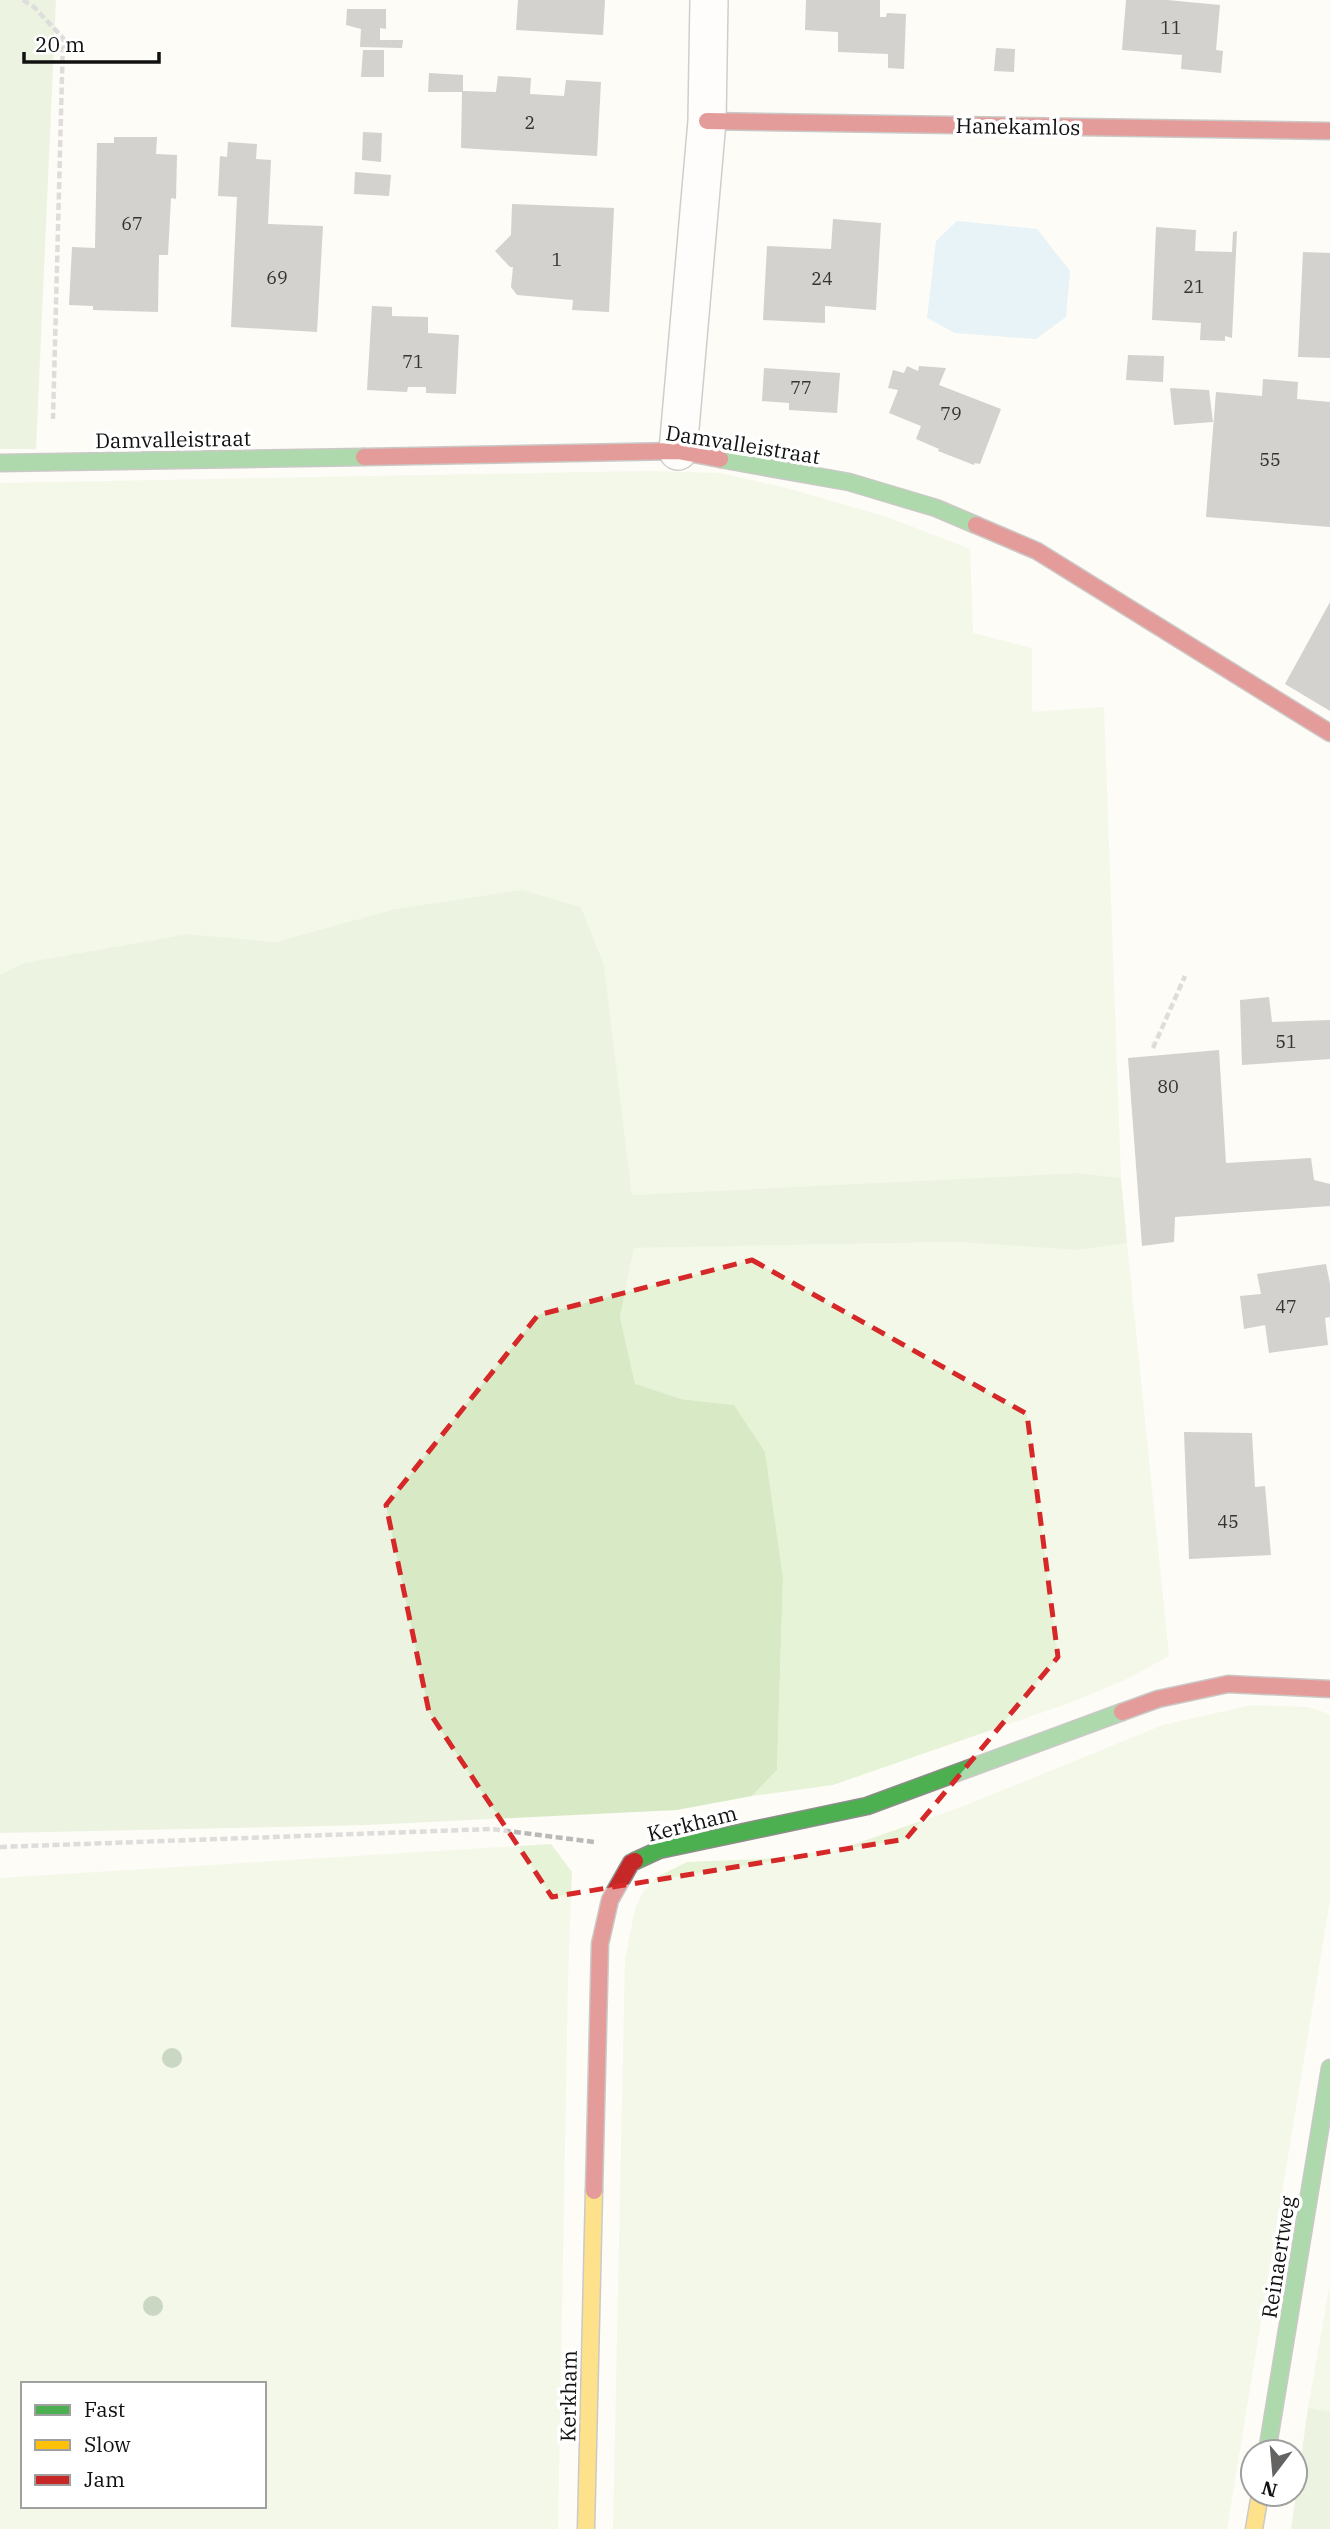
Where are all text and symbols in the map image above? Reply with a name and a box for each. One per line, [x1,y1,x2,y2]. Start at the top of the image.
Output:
house number: 11 [1160,16,1182,39]
scale bar [24,21,159,65]
text: 20 m [35,30,85,58]
house number: 2 [525,111,535,134]
street label: Hanekamlos [955,111,1081,141]
house number: 67 [121,212,143,235]
house number: 1 [552,248,562,271]
house number: 69 [266,266,288,289]
house number: 24 [811,267,833,290]
house number: 21 [1183,275,1205,298]
house number: 71 [402,350,424,373]
house number: 77 [790,376,812,399]
house number: 79 [940,402,962,425]
street label: Damvalleistraat [664,418,822,470]
street label: Damvalleistraat [95,424,251,454]
house number: 55 [1259,448,1281,471]
house number: 51 [1275,1030,1297,1053]
house number: 80 [1157,1075,1179,1098]
house number: 47 [1275,1295,1297,1318]
house number: 45 [1217,1510,1239,1533]
street label: Kerkham [644,1798,740,1848]
street label: Reinaertweg [1255,2193,1302,2320]
street label: Kerkham [553,2350,583,2442]
legend [21,2382,266,2508]
text: Fast [84,2395,125,2423]
text: Slow [84,2430,131,2458]
north arrow [1239,2438,1309,2508]
text: Jam [84,2465,125,2493]
text: N [1259,2476,1280,2503]

